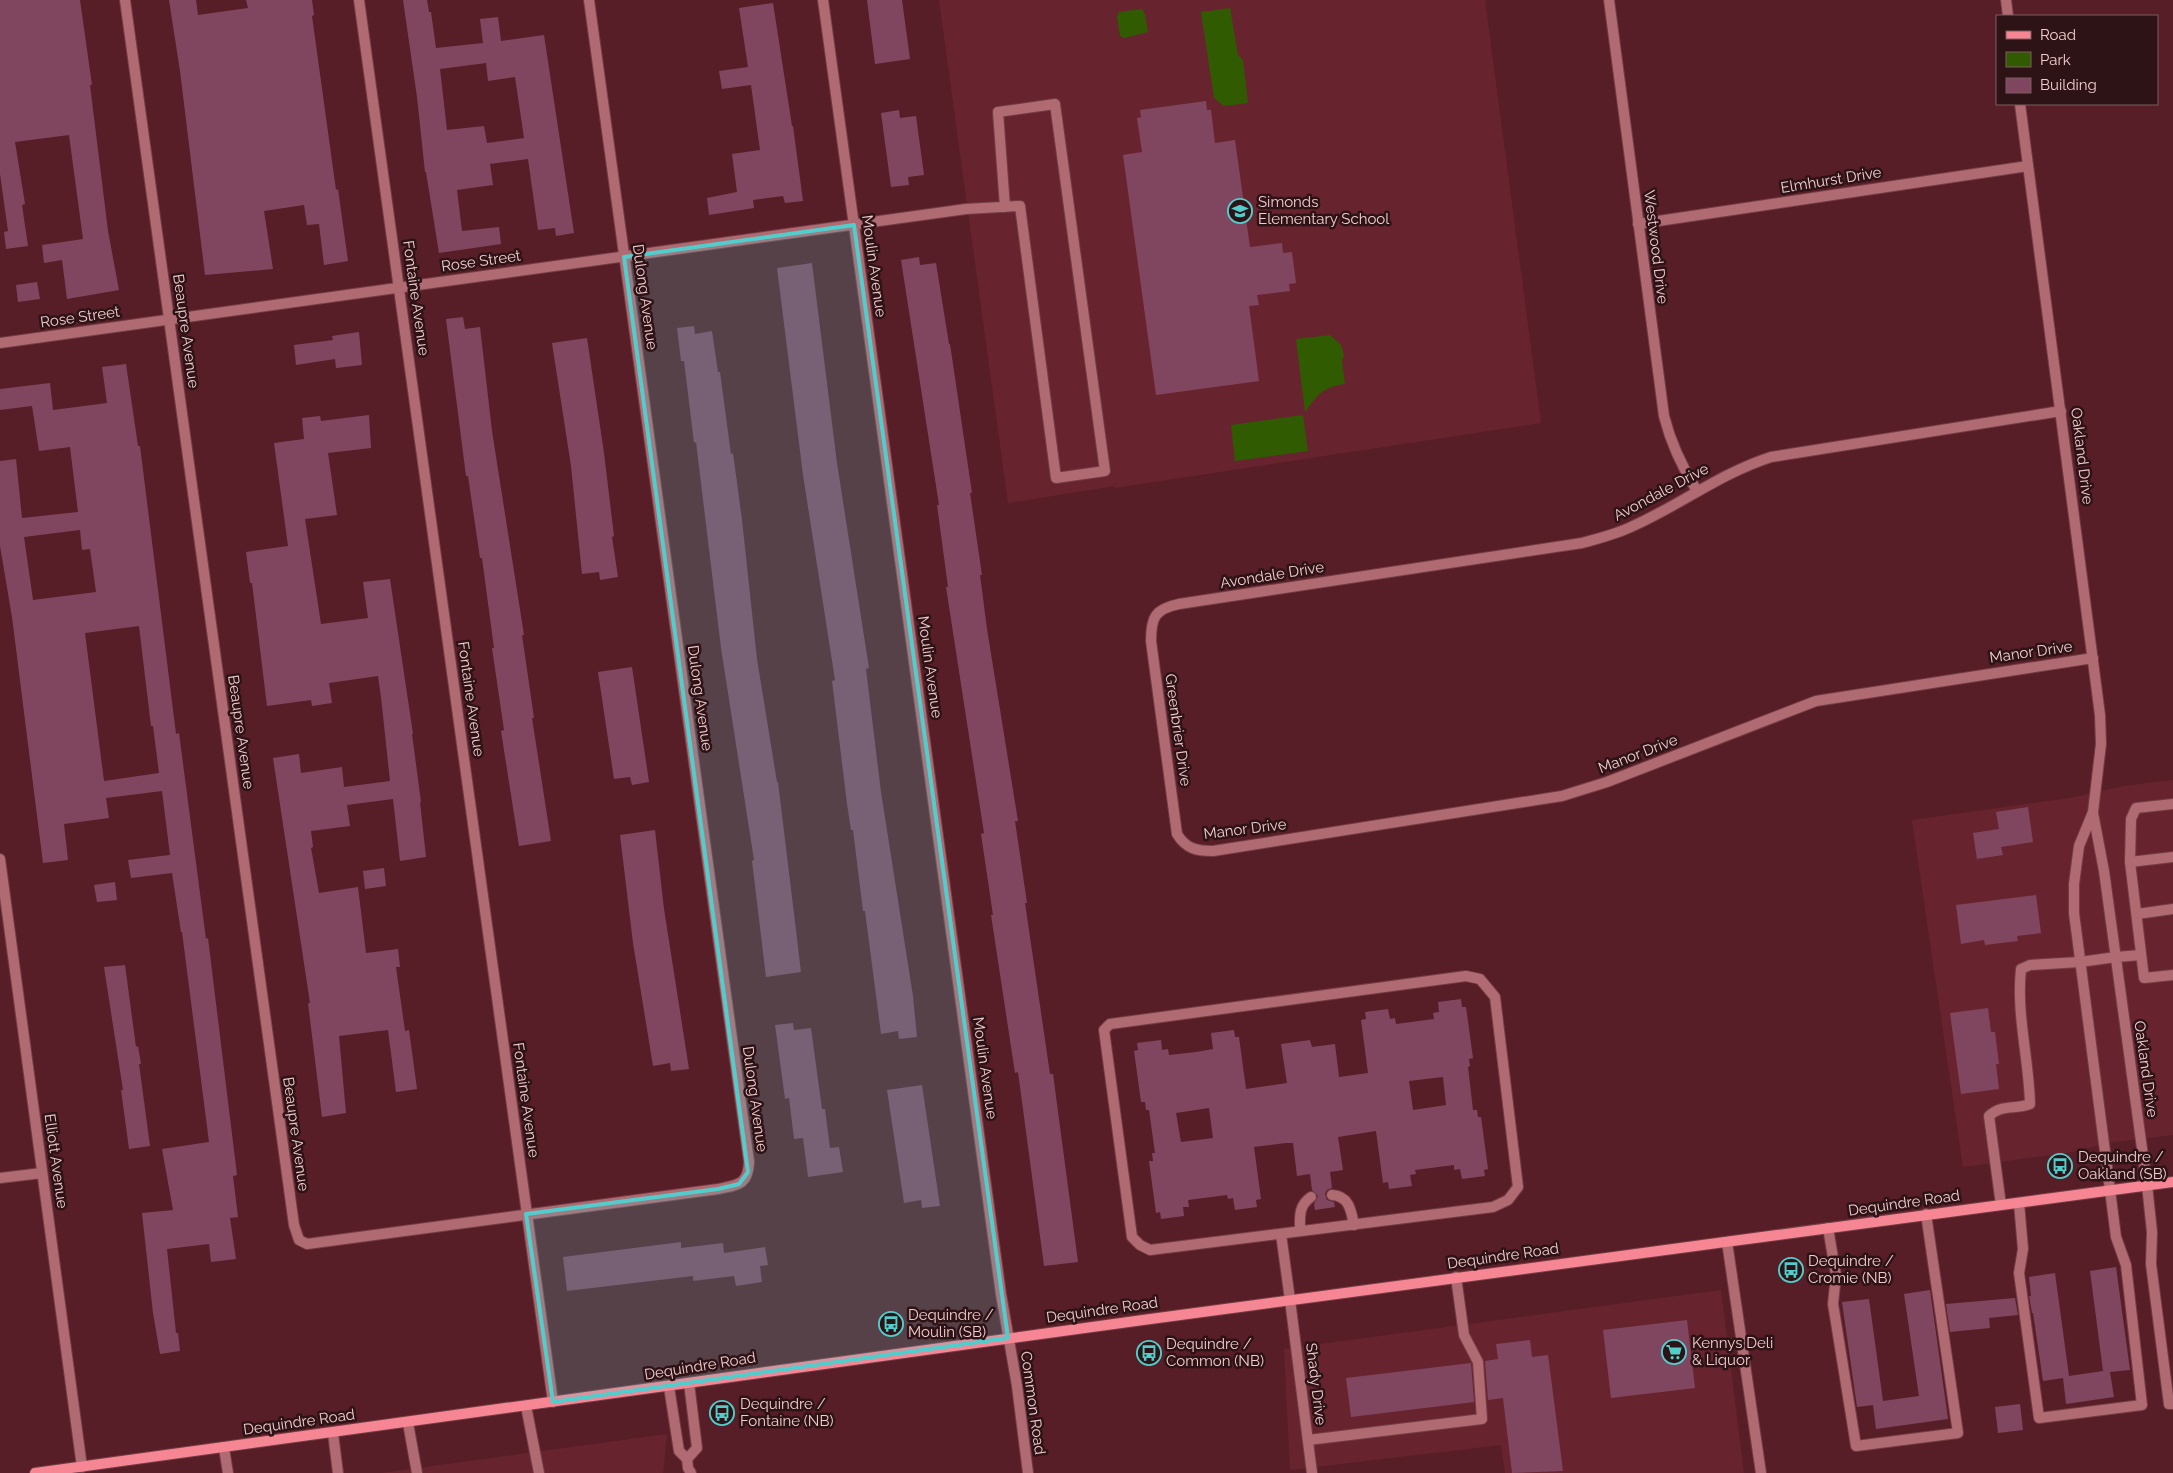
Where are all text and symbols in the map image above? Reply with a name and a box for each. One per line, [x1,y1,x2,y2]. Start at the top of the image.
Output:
legend [1996,15,2158,105]
text: Road [2040,26,2076,44]
text: Park [2040,51,2071,69]
text: Building [2040,76,2097,94]
street label: Elmhurst Drive [1779,163,1883,197]
street label: Westwood Drive [1640,189,1672,305]
place label: Simonds Elementary School [1258,193,1390,228]
school or university icon: Simonds Elementary School [1227,198,1253,224]
street label: Moulin Avenue [858,214,890,318]
street label: Fontaine Avenue [399,239,433,357]
street label: Dulong Avenue [629,243,661,351]
street label: Rose Street [440,247,522,275]
street label: Beaupre Avenue [169,273,203,389]
street label: Rose Street [39,303,121,331]
street label: Oakland Drive [2067,407,2097,506]
street label: Avondale Drive [1610,459,1712,525]
street label: Avondale Drive [1219,558,1325,592]
street label: Moulin Avenue [914,615,946,719]
street label: Manor Drive [1988,637,2074,667]
street label: Fontaine Avenue [454,640,488,758]
street label: Dulong Avenue [684,644,716,752]
street label: Greenbrier Drive [1161,673,1195,788]
street label: Beaupre Avenue [224,674,258,790]
street label: Manor Drive [1596,731,1680,777]
street label: Manor Drive [1202,815,1288,843]
street label: Moulin Avenue [969,1016,1001,1120]
street label: Oakland Drive [2130,1020,2162,1119]
street label: Fontaine Avenue [509,1041,543,1159]
street label: Dulong Avenue [739,1045,771,1153]
street label: Beaupre Avenue [279,1076,313,1192]
street label: Elliott Avenue [40,1113,72,1210]
place label: Dequindre / Oakland (SB) [2078,1148,2167,1183]
bus stop icon: Dequindre / Oakland (SB) [2047,1153,2073,1179]
street label: Dequindre Road [1847,1186,1961,1220]
street label: Dequindre Road [1446,1239,1560,1273]
place label: Dequindre / Cromie (NB) [1808,1252,1894,1287]
bus stop icon: Dequindre / Cromie (NB) [1778,1257,1804,1283]
street label: Dequindre Road [1045,1293,1159,1327]
place label: Dequindre / Moulin (SB) [908,1306,994,1341]
bus stop icon: Dequindre / Moulin (SB) [878,1311,904,1337]
place label: Kennys Deli & Liquor [1692,1334,1773,1369]
place label: Dequindre / Common (NB) [1166,1335,1264,1370]
supermarket icon: Kennys Deli & Liquor [1661,1339,1687,1365]
bus stop icon: Dequindre / Common (NB) [1136,1340,1162,1366]
street label: Shady Drive [1302,1342,1330,1426]
street label: Dequindre Road [643,1348,757,1384]
street label: Common Road [1017,1350,1049,1456]
place label: Dequindre / Fontaine (NB) [740,1395,833,1430]
bus stop icon: Dequindre / Fontaine (NB) [709,1400,735,1426]
street label: Dequindre Road [242,1405,356,1439]

